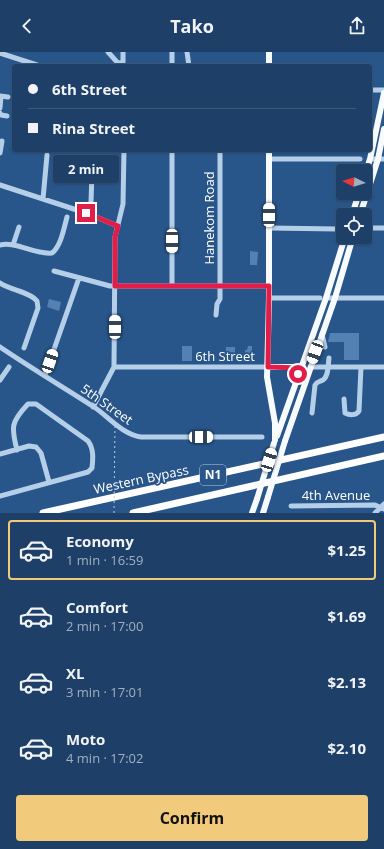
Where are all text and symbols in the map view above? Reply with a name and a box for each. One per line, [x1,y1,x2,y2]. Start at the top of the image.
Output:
text: Tako [170,14,214,38]
icon: back [16,15,38,37]
icon: share [346,15,368,37]
text: 6th Street [52,79,127,99]
text: Rina Street [52,118,135,138]
callout: 2 min [53,155,119,183]
text: 2 min [68,160,104,178]
north arrow [336,164,372,200]
map controls [336,164,372,244]
street label: Hanekom Road [200,171,218,265]
car [263,203,275,227]
route end [77,204,95,222]
button: locate [336,208,372,244]
car [166,229,178,253]
car [109,315,121,339]
car [305,339,325,365]
street label: 6th Street [195,347,255,365]
car [40,348,60,374]
route start [289,365,307,383]
street label: 5th Street [77,379,137,429]
car [189,431,213,443]
car [260,447,278,473]
street label: Western Bypass [92,460,190,498]
road number: N1 [200,465,226,485]
street label: 4th Avenue [302,486,370,504]
text: Economy [66,531,134,551]
icon: car [18,532,54,568]
text: $1.25 [327,540,366,560]
text: 1 min · 16:59 [66,551,143,569]
text: Comfort [66,597,128,617]
icon: car [18,598,54,634]
text: $1.69 [327,606,366,626]
text: 2 min · 17:00 [66,617,143,635]
text: XL [66,663,84,683]
icon: car [18,664,54,700]
text: $2.13 [327,672,366,692]
text: 3 min · 17:01 [66,683,143,701]
text: Moto [66,729,105,749]
icon: car [18,730,54,766]
text: $2.10 [327,738,366,758]
text: 4 min · 17:02 [66,749,143,767]
button: Confirm [16,795,368,841]

